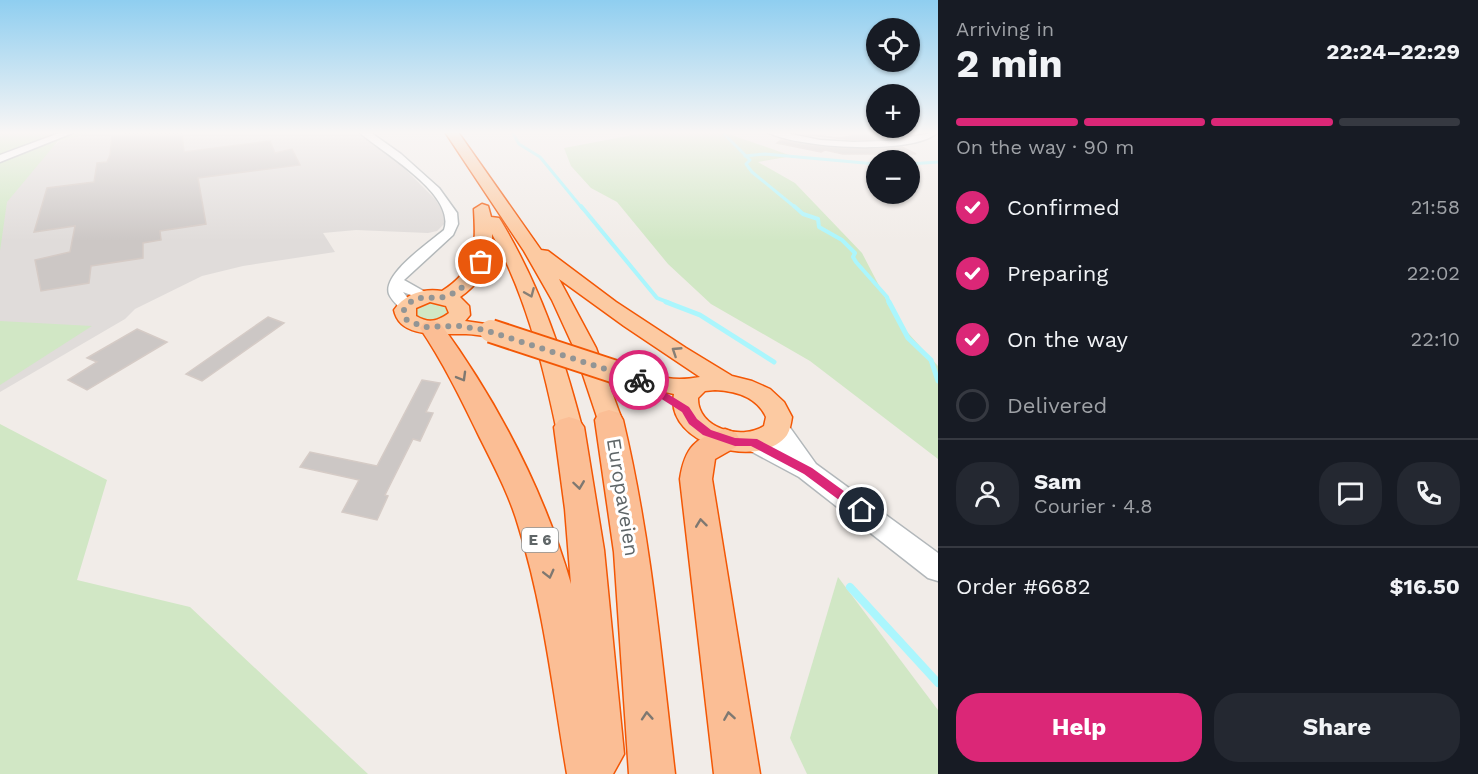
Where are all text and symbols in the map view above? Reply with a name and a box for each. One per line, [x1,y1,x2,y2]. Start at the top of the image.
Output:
text: Arriving in [956,17,1054,41]
map controls [866,18,920,204]
button: locate [866,18,920,72]
text: 22:24–22:29 [1326,39,1460,64]
text: 2 min [956,41,1063,86]
button: + [866,84,920,138]
text: On the way · 90 m [956,135,1134,159]
button: − [866,150,920,204]
icon: check [956,191,989,224]
text: Confirmed [1007,195,1120,220]
text: 21:58 [1411,195,1460,219]
pin [455,236,506,287]
icon: bag [464,245,497,278]
icon: check [956,257,989,290]
text: Preparing [1007,261,1108,286]
text: 22:02 [1407,261,1460,285]
one-way arrow [523,287,535,298]
icon: check [956,323,989,356]
text: On the way [1007,327,1128,352]
text: 22:10 [1411,327,1460,351]
one-way arrow [671,347,682,358]
courier [609,350,669,410]
icon: bike [623,364,656,397]
one-way arrow [455,371,467,381]
text: Delivered [1007,393,1107,418]
street label: Europaveien [602,436,644,558]
button: person [956,462,1019,525]
button: chat [1319,462,1382,525]
button: phone [1397,462,1460,525]
text: Sam [1034,469,1082,494]
one-way arrow [572,481,584,490]
pin [836,484,887,535]
icon: home [845,493,878,526]
text: Courier · 4.8 [1034,494,1153,518]
one-way arrow [695,519,707,528]
road number: E 6 [522,528,558,552]
one-way arrow [541,569,554,579]
text: Order #6682 [956,574,1091,599]
text: $16.50 [1389,574,1460,599]
button: Help [956,693,1202,762]
button: Share [1214,693,1460,762]
one-way arrow [641,711,654,720]
one-way arrow [724,711,736,721]

